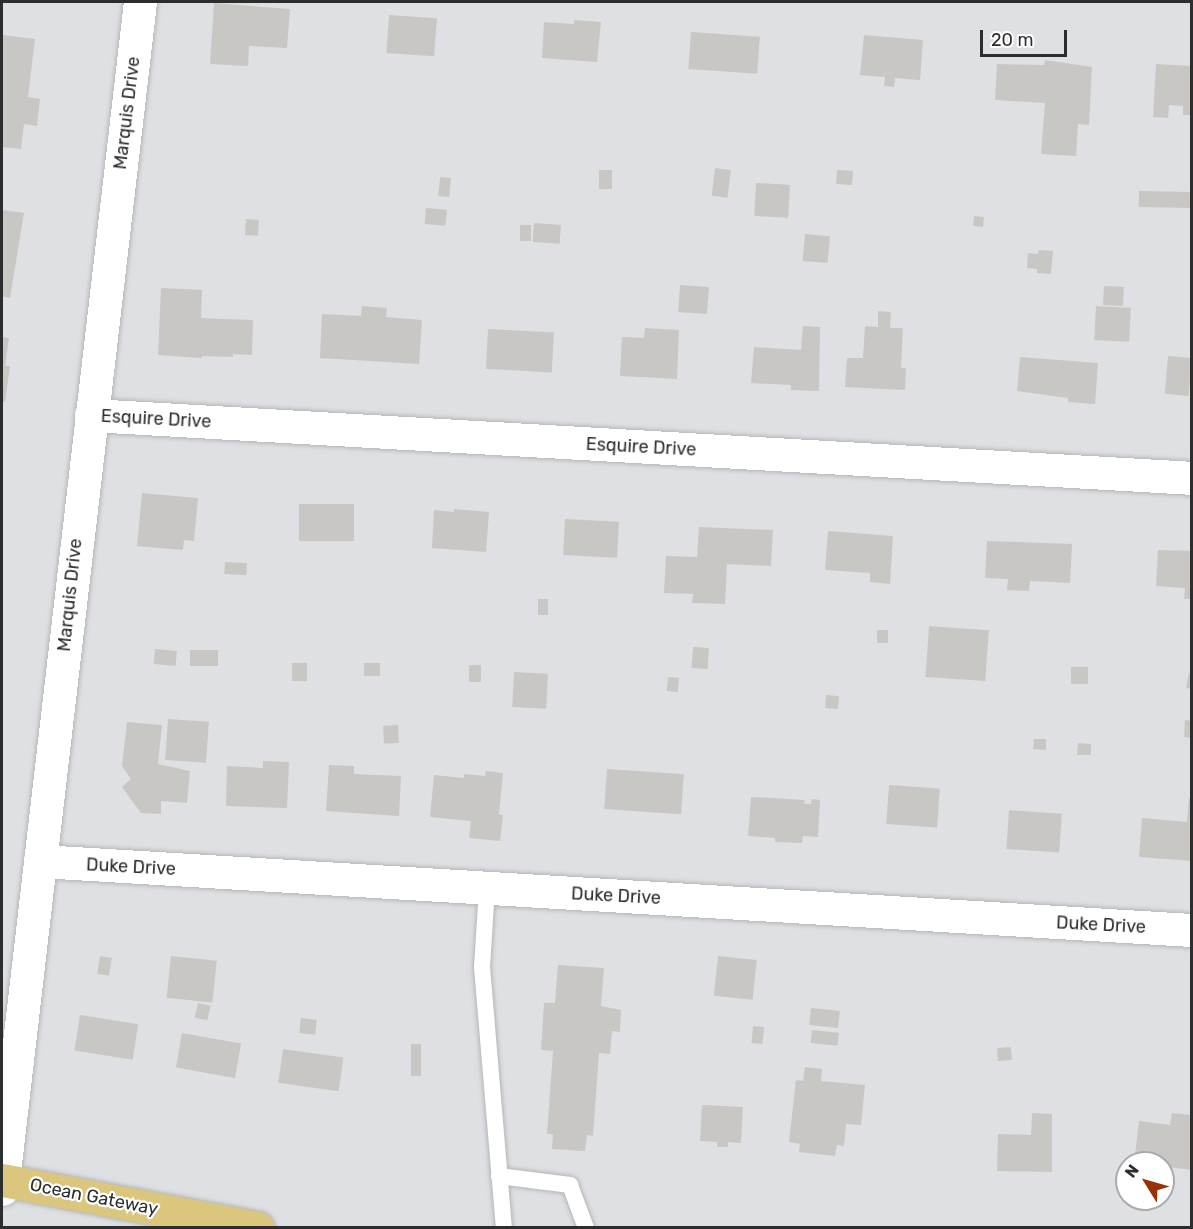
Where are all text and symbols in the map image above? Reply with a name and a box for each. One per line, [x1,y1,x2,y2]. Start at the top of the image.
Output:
scale bar [983,18,1070,56]
text: 20 m [991,29,1033,51]
street label: Marquis Drive [109,55,145,171]
street label: Esquire Drive [100,405,212,433]
street label: Esquire Drive [585,433,697,461]
street label: Marquis Drive [53,537,87,653]
street label: Duke Drive [86,854,176,880]
street label: Duke Drive [571,883,661,909]
street label: Duke Drive [1056,912,1146,938]
north arrow [1115,1151,1175,1211]
text: N [1121,1161,1143,1181]
street label: Ocean Gateway [28,1174,160,1220]

